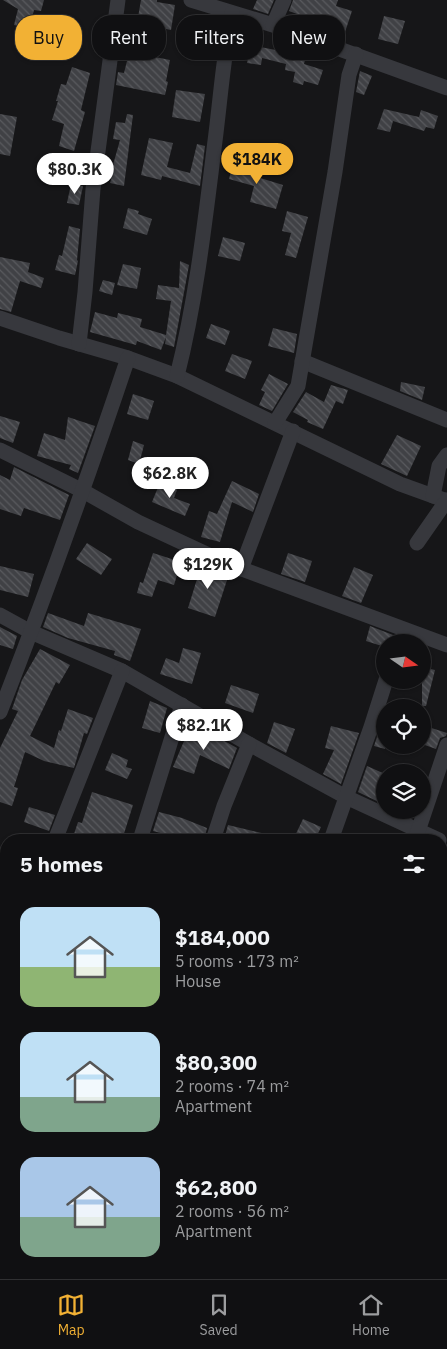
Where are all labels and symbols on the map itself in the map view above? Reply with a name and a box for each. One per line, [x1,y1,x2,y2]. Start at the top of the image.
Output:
pin: $184K [222,142,292,185]
pin: $80.3K [34,152,116,195]
pin: $62.8K [129,456,211,499]
pin: $129K [173,548,243,590]
north arrow [376,634,431,689]
pin: $82.1K [163,708,245,751]

